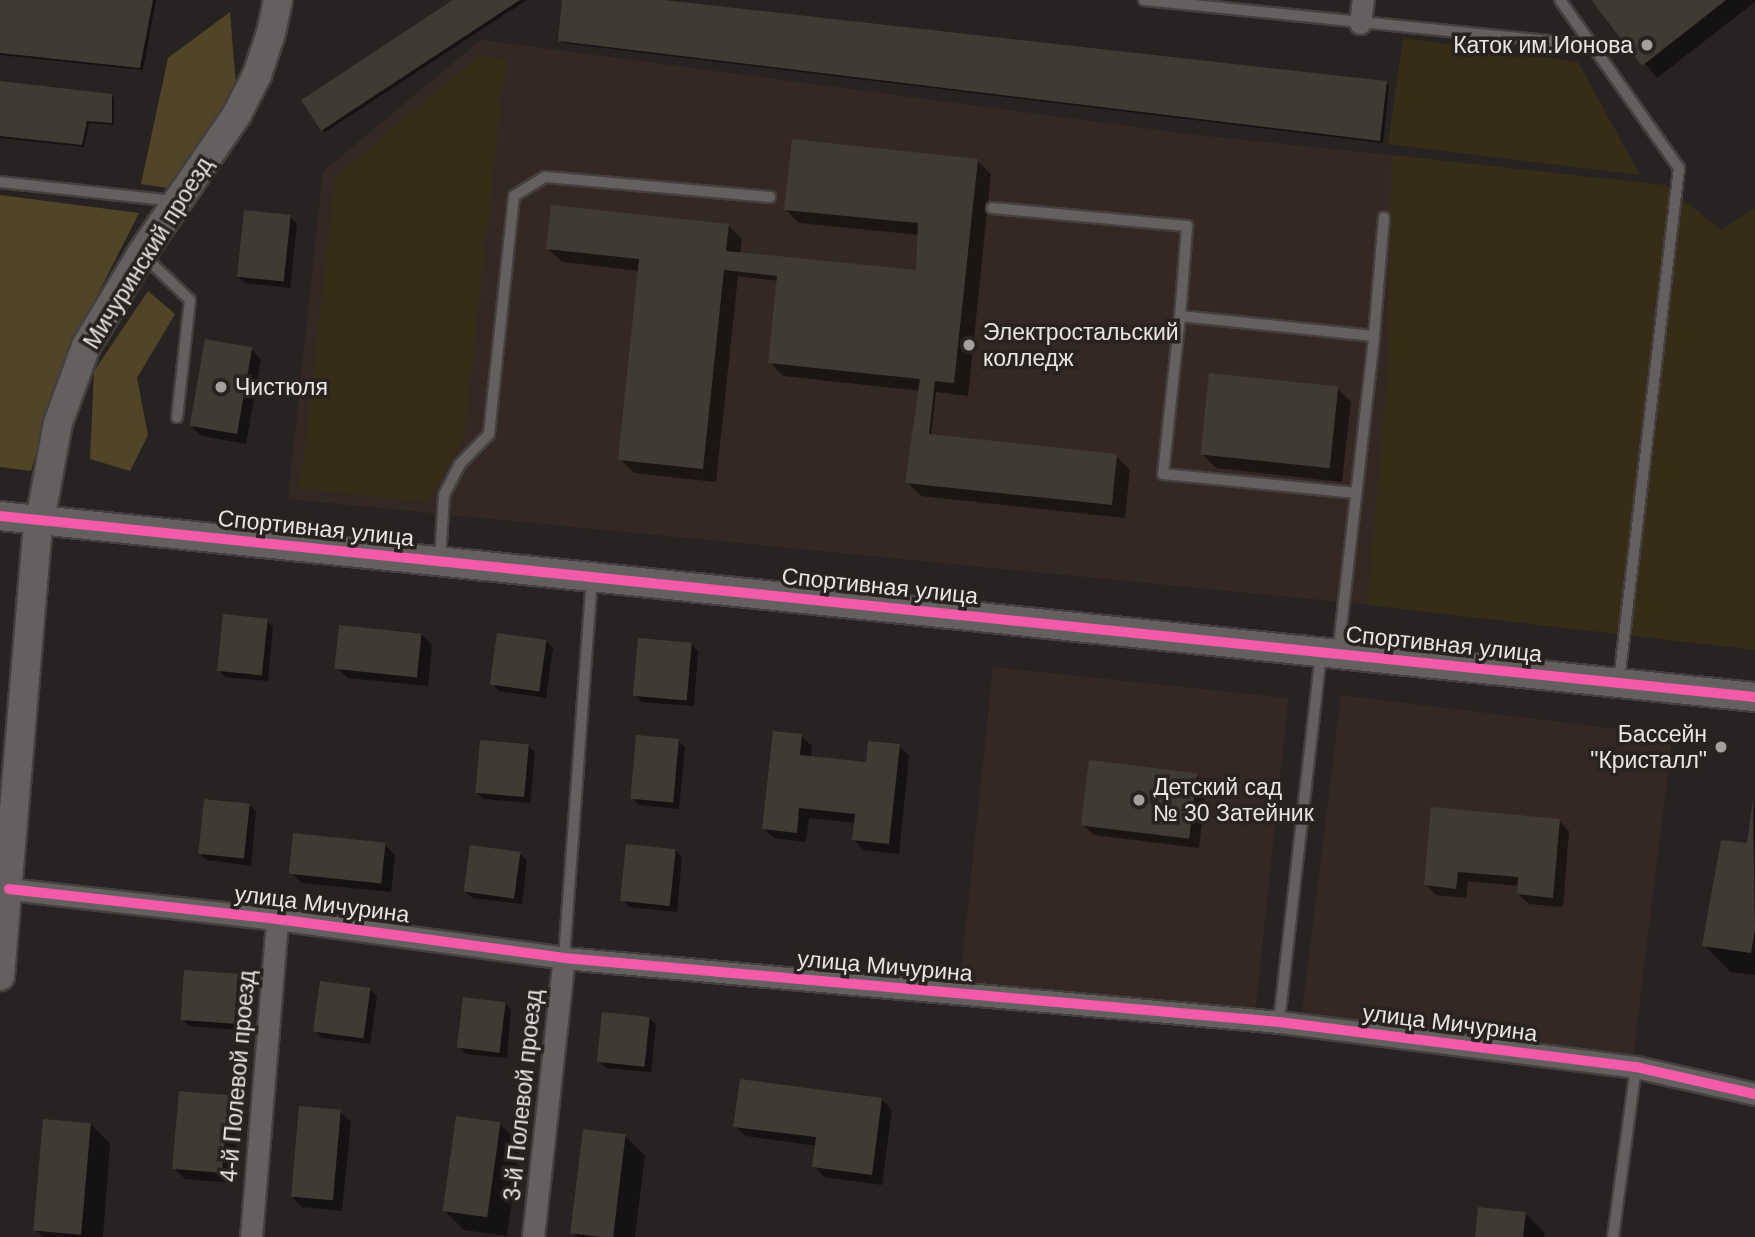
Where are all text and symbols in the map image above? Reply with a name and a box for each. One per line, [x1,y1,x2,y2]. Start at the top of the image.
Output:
place label: Каток им.Ионова [1453,31,1633,59]
marker: Каток им.Ионова [1639,37,1655,53]
street label: Мичуринский проезд [78,152,218,354]
place label: Электростальский колледж [983,318,1179,372]
marker: Электростальский колледж [961,337,977,353]
place label: Чистюля [235,373,328,401]
marker: Чистюля [213,379,229,395]
street label: Спортивная улица [216,504,416,552]
street label: Спортивная улица [780,562,980,610]
street label: Спортивная улица [1344,620,1544,668]
place label: Бассейн "Кристалл" [1590,720,1707,774]
marker: Бассейн "Кристалл" [1713,739,1729,755]
place label: Детский сад № 30 Затейник [1153,773,1314,827]
marker: Детский сад № 30 Затейник [1131,792,1147,808]
street label: улица Мичурина [233,880,411,928]
street label: улица Мичурина [796,945,974,987]
street label: 4-й Полевой проезд [215,969,261,1183]
street label: 3-й Полевой проезд [498,988,548,1202]
street label: улица Мичурина [1361,999,1539,1047]

